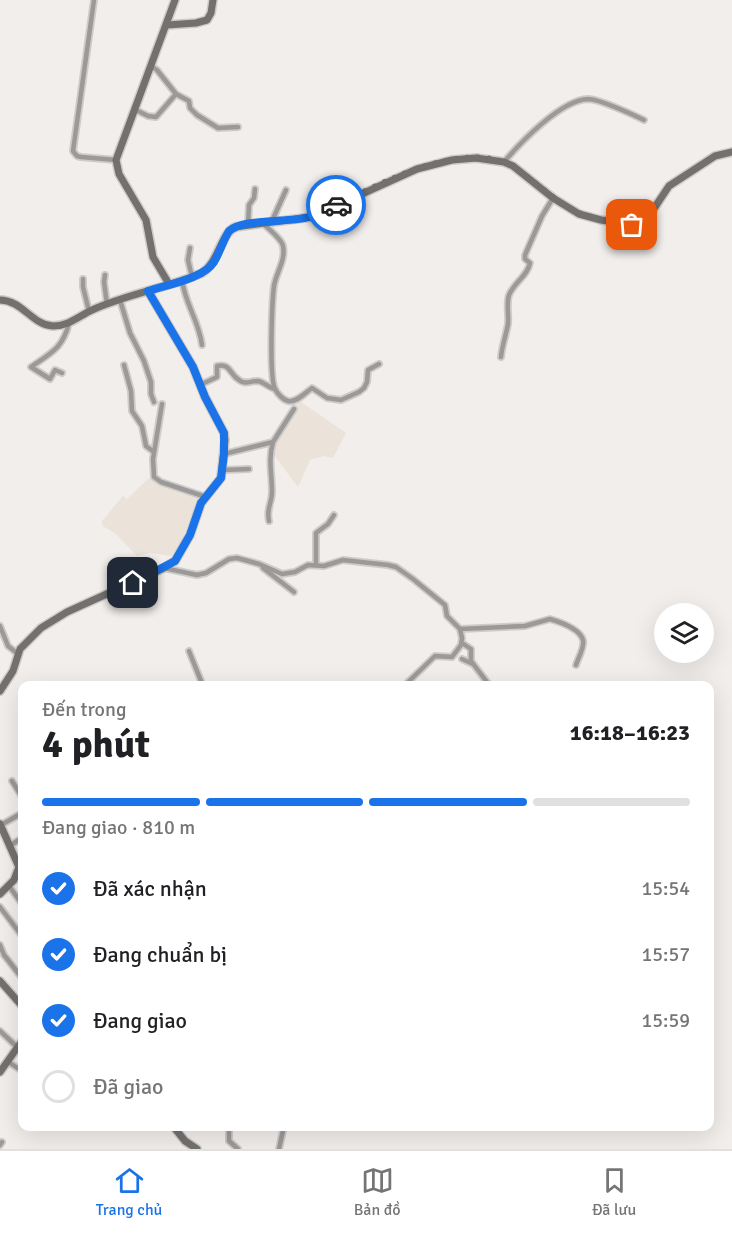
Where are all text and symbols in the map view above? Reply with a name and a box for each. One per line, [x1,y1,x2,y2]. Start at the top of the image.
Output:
courier [306,175,366,235]
icon: car [320,189,353,222]
pin [606,199,657,250]
icon: bag [615,208,648,241]
pin [107,557,158,608]
icon: home [116,566,149,599]
map controls [654,603,714,663]
button: layers [654,603,714,663]
text: Đến trong [42,697,126,722]
text: 16:18–16:23 [570,719,690,746]
text: 4 phút [42,720,150,768]
text: Đang giao · 810 m [42,815,195,840]
icon: check [42,872,75,905]
text: Đã xác nhận [93,875,207,902]
text: 15:54 [641,876,690,901]
icon: check [42,938,75,971]
text: Đang chuẩn bị [93,941,227,968]
text: 15:57 [641,942,690,967]
icon: check [42,1004,75,1037]
text: Đang giao [93,1007,187,1034]
text: 15:59 [641,1008,690,1033]
text: Đã giao [93,1073,163,1100]
tab: Trang chủ [96,1164,162,1220]
tab: Bản đồ [354,1164,401,1220]
tab: Đã lưu [592,1164,636,1220]

